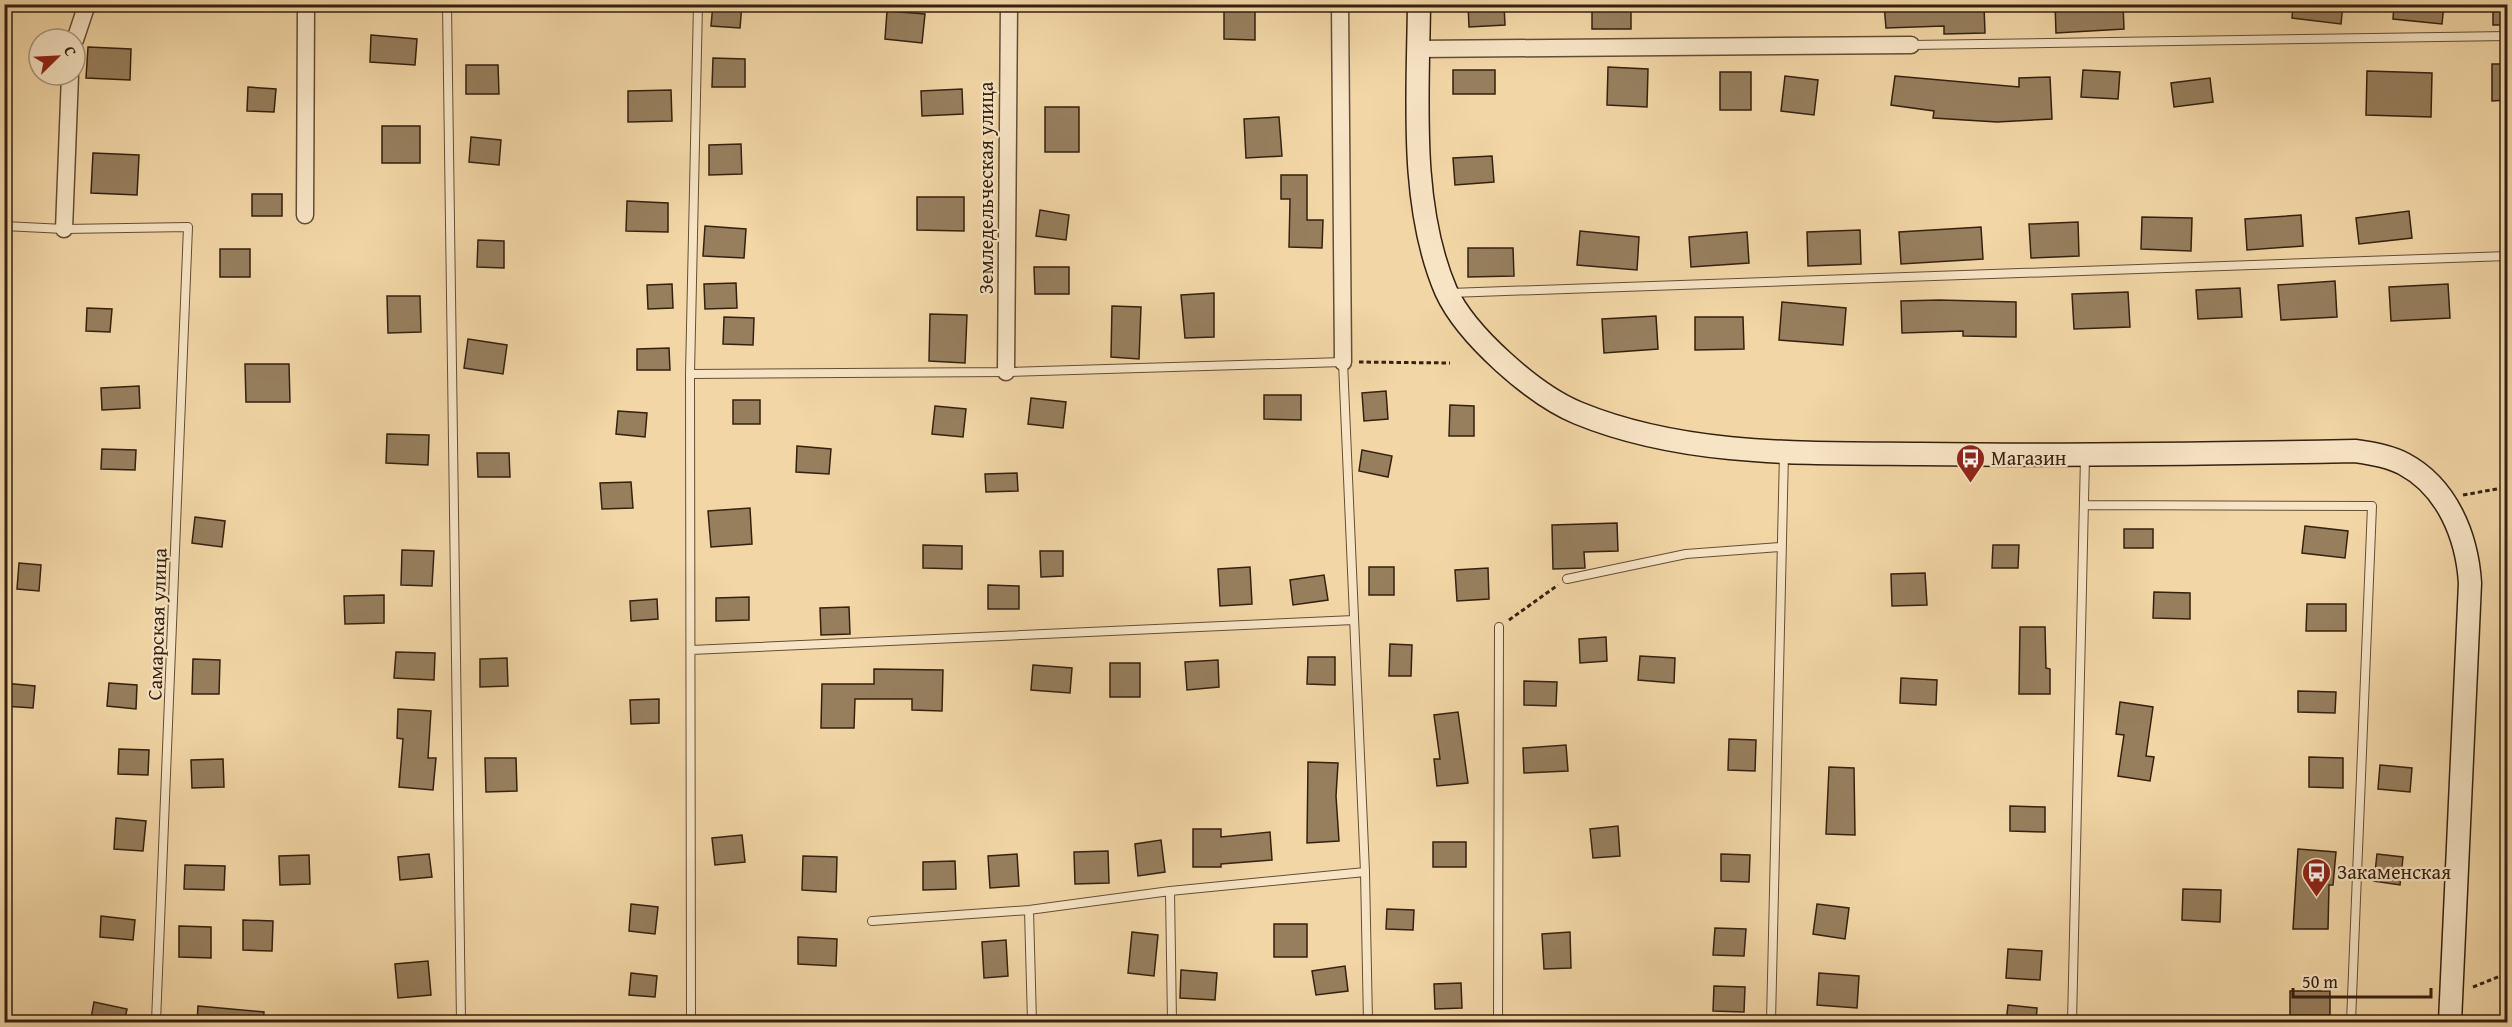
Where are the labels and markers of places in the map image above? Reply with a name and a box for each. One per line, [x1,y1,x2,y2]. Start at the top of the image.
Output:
bus stop icon: Магазин [1954,442,1986,484]
place label: Магазин [1991,443,2067,472]
bus stop icon: Закаменская [2300,856,2332,898]
place label: Закаменская [2337,857,2451,886]

